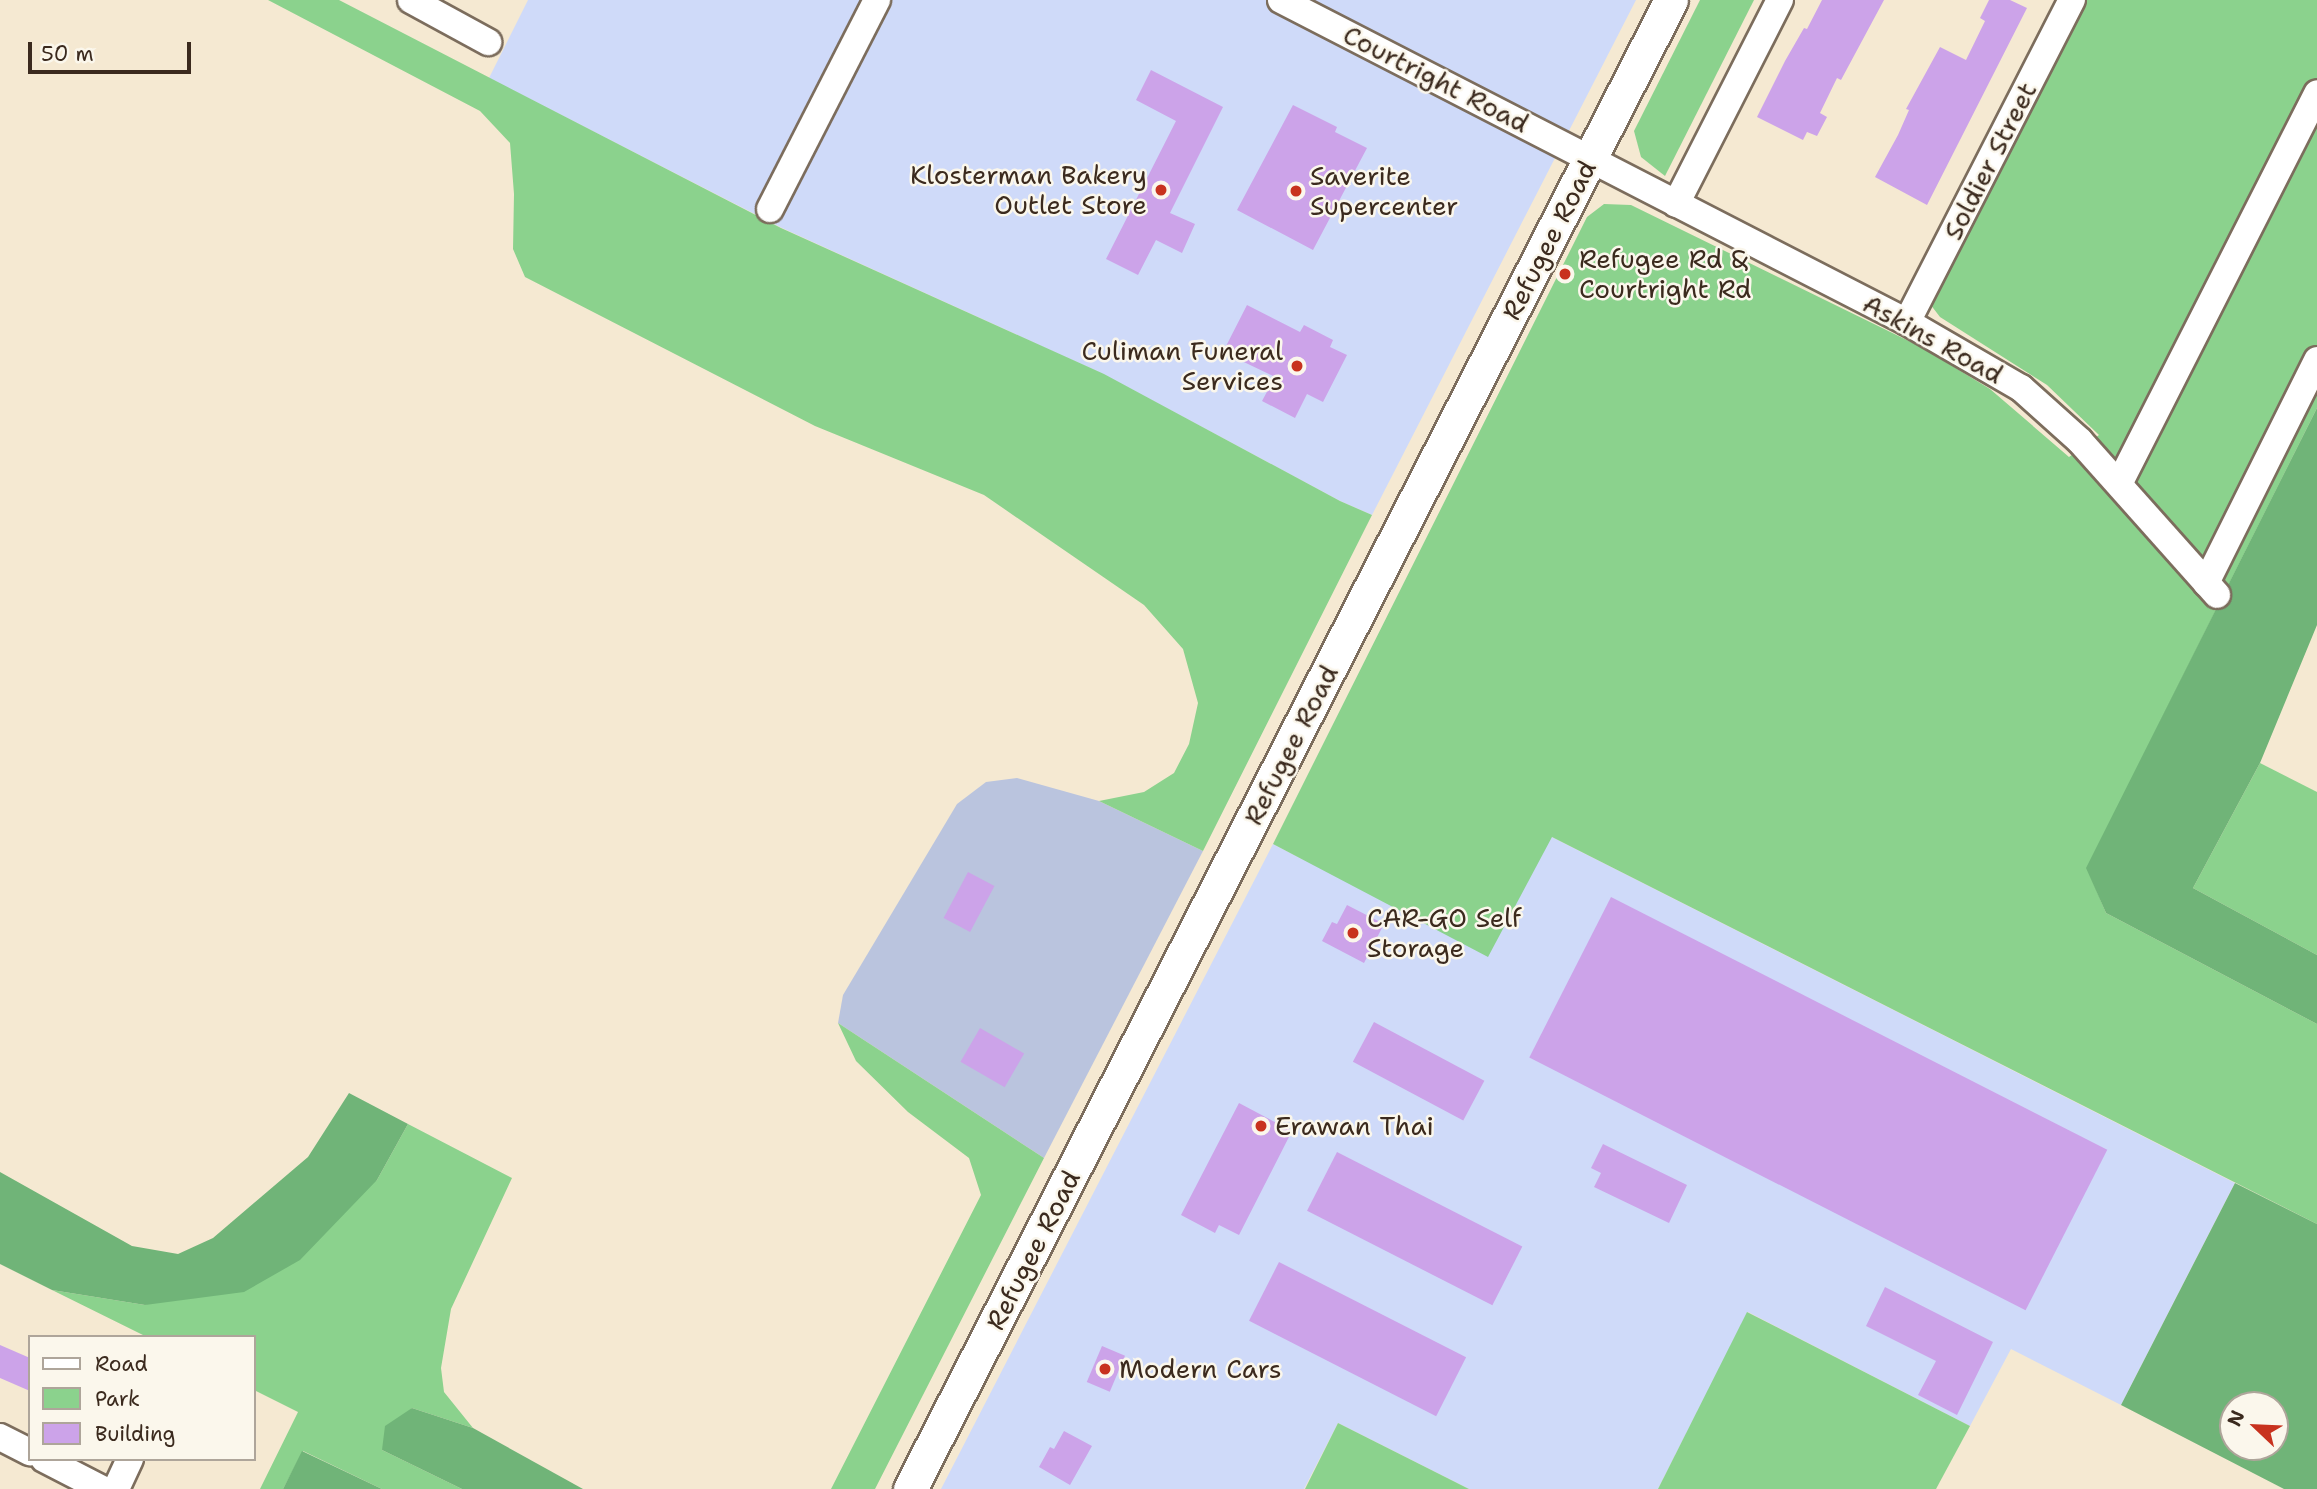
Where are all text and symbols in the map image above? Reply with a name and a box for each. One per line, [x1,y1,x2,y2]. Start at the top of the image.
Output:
street label: Courtright Road [1338,19,1534,139]
scale bar [32,28,194,72]
text: 50 m [41,40,94,68]
street label: Soldier Street [1937,77,2043,245]
street label: Refugee Road [1495,155,1603,325]
place label: Klosterman Bakery Outlet Store [910,159,1147,220]
place label: Saverite Supercenter [1310,160,1458,222]
marker: Klosterman Bakery Outlet Store [1153,182,1169,198]
marker: Saverite Supercenter [1288,183,1304,199]
place label: Refugee Rd & Courtright Rd [1579,243,1752,304]
marker: Refugee Rd & Courtright Rd [1557,266,1573,282]
street label: Askins Road [1858,288,2008,390]
place label: Culiman Funeral Services [1082,335,1283,396]
marker: Culiman Funeral Services [1289,358,1305,374]
street label: Refugee Road [1237,660,1345,830]
place label: CAR-GO Self Storage [1367,902,1522,964]
marker: CAR-GO Self Storage [1345,925,1361,941]
place label: Erawan Thai [1275,1110,1434,1142]
marker: Erawan Thai [1253,1118,1269,1134]
street label: Refugee Road [979,1165,1087,1335]
legend [28,1335,256,1461]
text: Road [95,1350,148,1378]
place label: Modern Cars [1119,1353,1282,1385]
marker: Modern Cars [1097,1361,1113,1377]
text: Park [95,1385,140,1413]
north arrow [2219,1391,2289,1461]
text: N [2222,1407,2250,1430]
text: Building [95,1420,175,1448]

